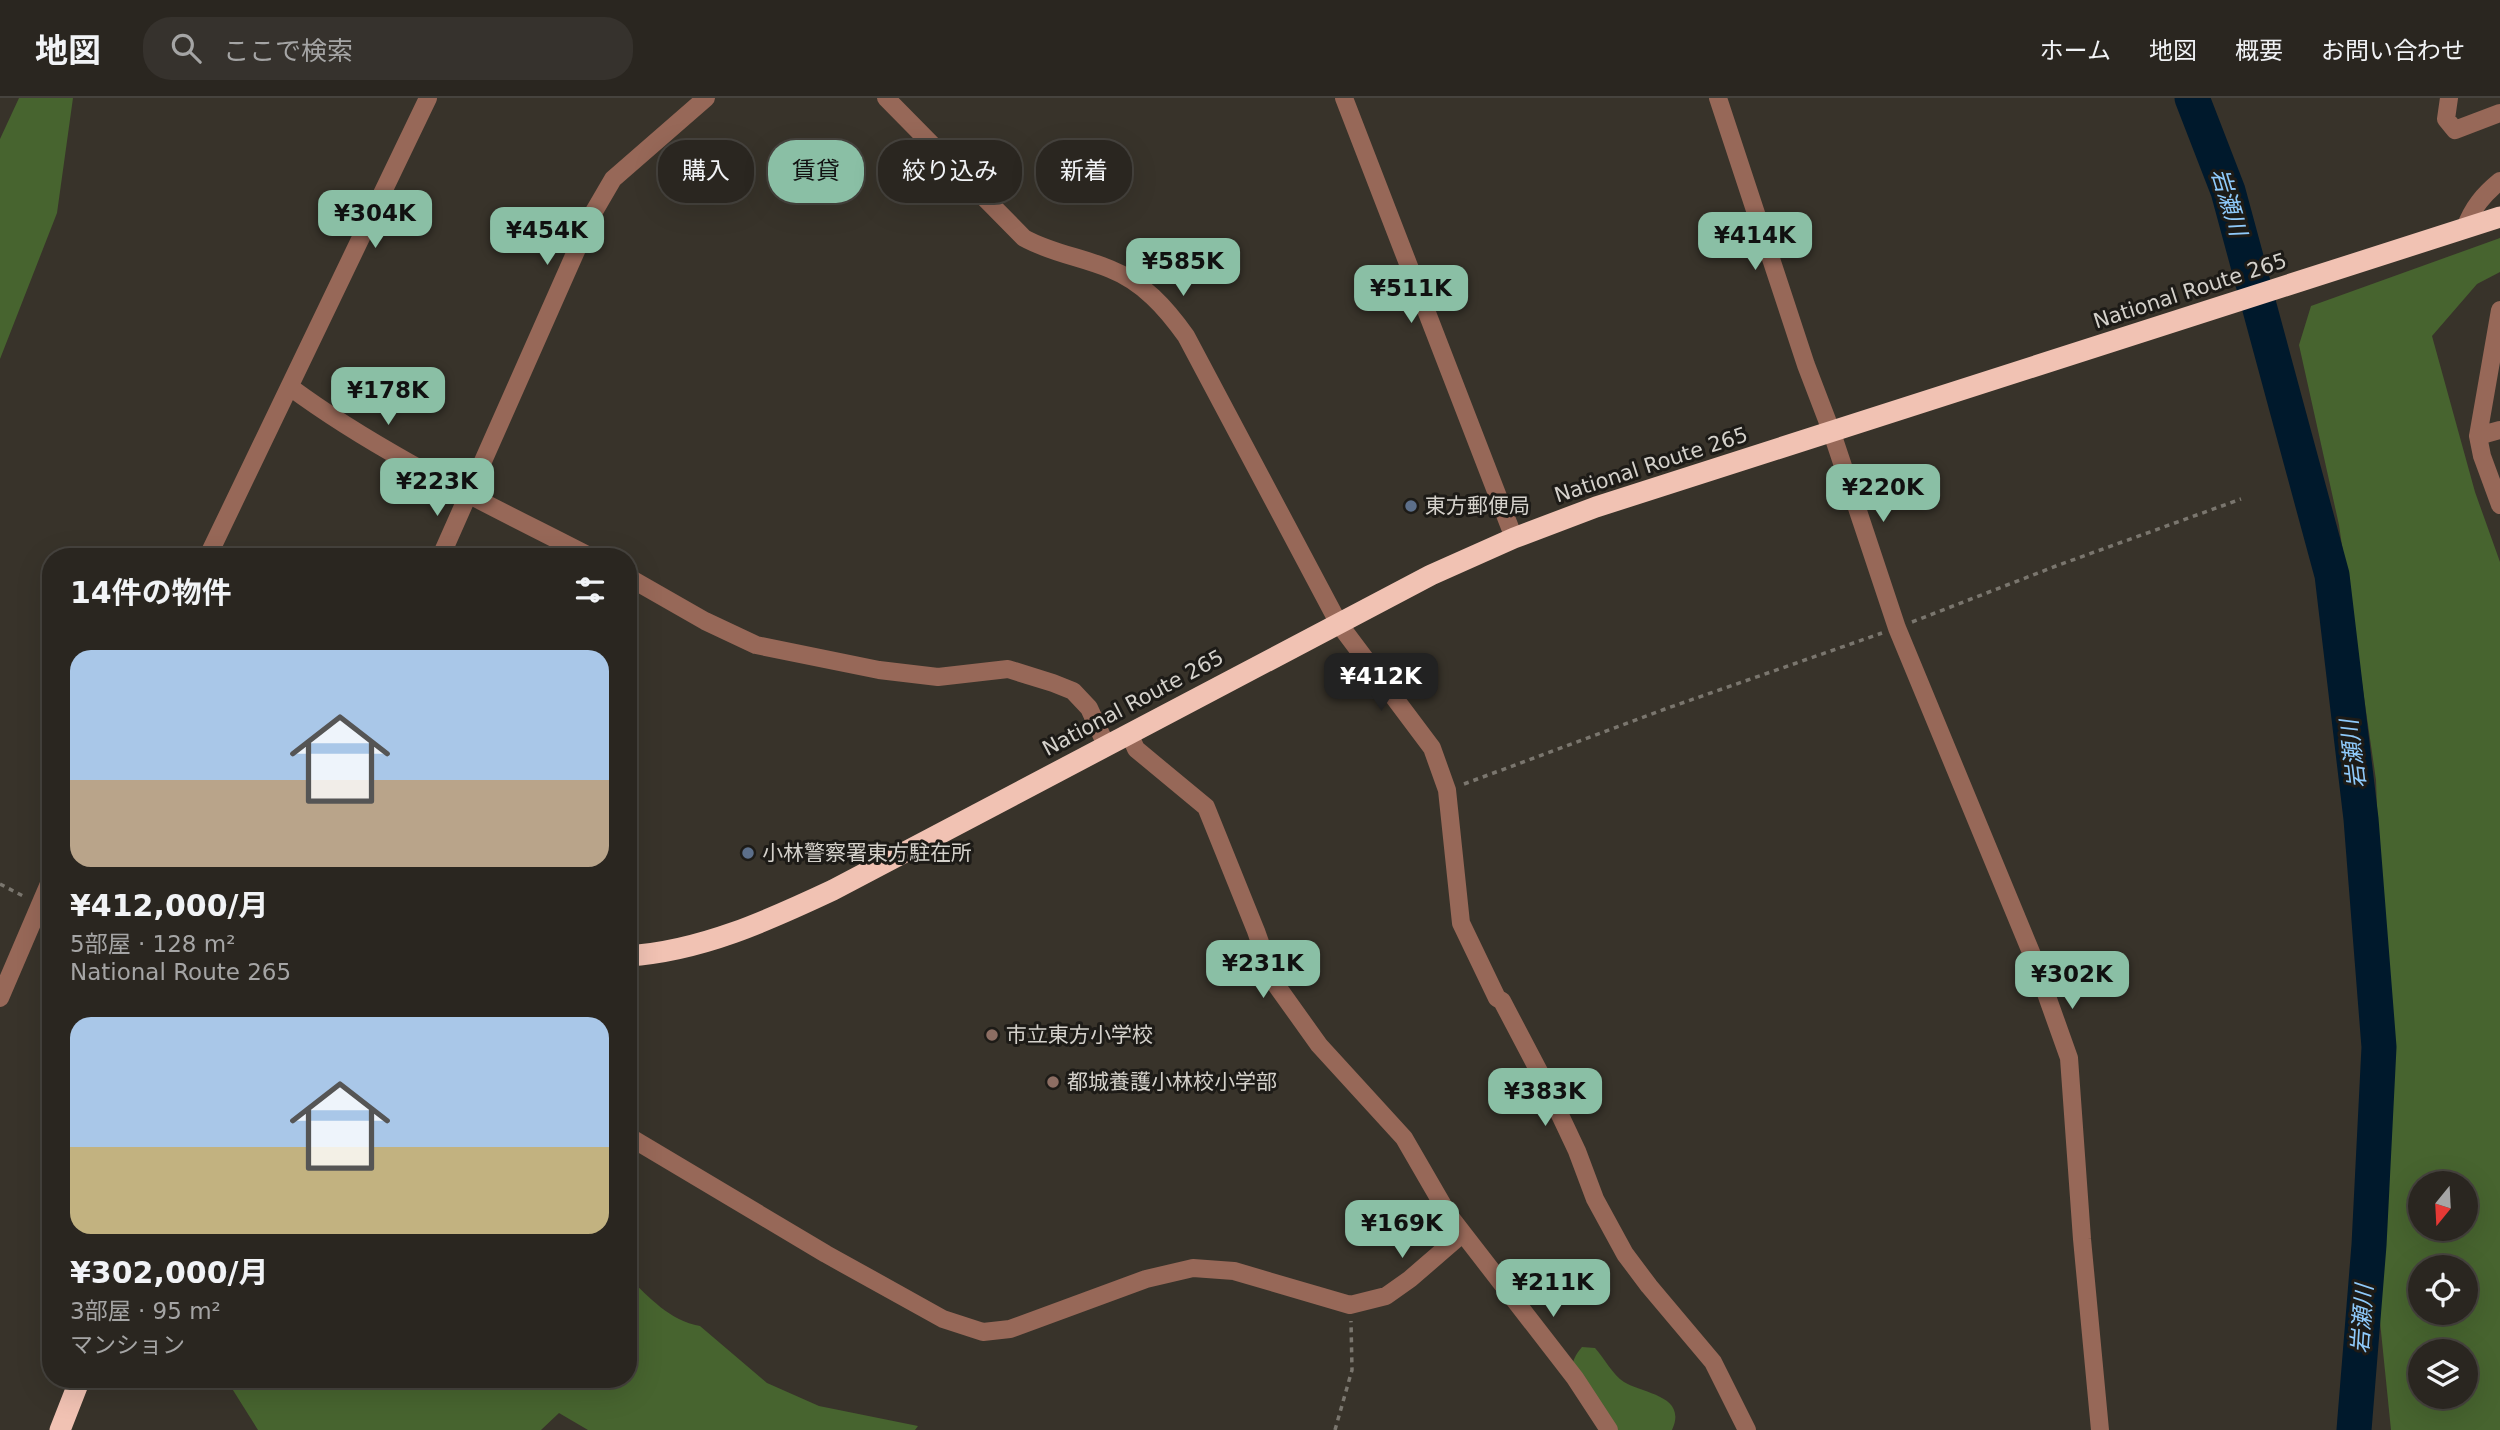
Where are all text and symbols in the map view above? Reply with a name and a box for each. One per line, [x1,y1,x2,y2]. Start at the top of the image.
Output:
search box [143,17,633,80]
icon: search [167,29,205,67]
text: 地図 [35,31,101,70]
text: ここで検索 [223,36,353,66]
text: ホーム [2040,37,2111,65]
text: 地図 [2149,37,2197,65]
text: 概要 [2235,37,2283,65]
text: お問い合わせ [2321,37,2465,65]
chip: 購入 [658,140,754,203]
chip: 賃貸 [768,140,864,203]
chip: 絞り込み [878,140,1022,203]
chip: 新着 [1036,140,1132,203]
water label: 岩瀬川 [2206,165,2252,242]
pin: ¥304K [326,190,424,250]
text: ¥304K [334,200,416,226]
pin: ¥454K [498,208,596,267]
pin: ¥414K [1706,212,1804,272]
text: ¥454K [506,217,588,243]
text: ¥414K [1714,222,1796,248]
pin: ¥585K [1134,238,1232,298]
text: ¥585K [1142,248,1224,274]
street label: National Route 265 [2090,248,2290,334]
pin: ¥511K [1362,266,1460,325]
text: ¥511K [1370,275,1452,301]
pin: ¥178K [339,368,437,427]
text: ¥178K [347,377,429,403]
street label: National Route 265 [1551,422,1751,508]
pin: ¥223K [388,458,486,518]
pin: ¥220K [1834,464,1932,524]
text: ¥223K [396,468,478,494]
text: ¥220K [1842,474,1924,500]
place label: 東方郵便局 [1425,494,1530,518]
marker: 東方郵便局 [1403,498,1419,514]
icon: filters [571,571,609,609]
text: 14件の物件 [70,575,232,610]
street label: National Route 265 [1038,645,1228,761]
pin: ¥412K [1332,654,1430,713]
text: ¥412K [1340,663,1422,689]
icon: home [277,696,403,822]
water label: 岩瀬川 [2336,715,2370,790]
place label: 小林警察署東方駐在所 [762,841,972,865]
marker: 小林警察署東方駐在所 [740,845,756,861]
text: ¥412,000/月 [70,888,268,923]
text: 5部屋 · 128 m² [70,931,235,957]
pin: ¥231K [1214,940,1312,1000]
text: ¥231K [1222,950,1304,976]
pin: ¥302K [2023,951,2121,1011]
text: National Route 265 [70,959,291,985]
text: ¥302K [2031,961,2113,987]
place label: 市立東方小学校 [1006,1023,1153,1047]
marker: 市立東方小学校 [984,1027,1000,1043]
icon: home [277,1063,403,1189]
pin: ¥383K [1496,1068,1594,1128]
place label: 都城養護小林校小学部 [1067,1070,1277,1094]
marker: 都城養護小林校小学部 [1045,1074,1061,1090]
text: ¥383K [1504,1078,1586,1104]
north arrow [2408,1171,2478,1241]
map controls [2408,1171,2478,1409]
pin: ¥169K [1353,1200,1451,1260]
text: ¥169K [1361,1210,1443,1236]
text: ¥302,000/月 [70,1255,268,1290]
button: locate [2408,1255,2478,1325]
pin: ¥211K [1504,1260,1602,1319]
text: ¥211K [1512,1269,1594,1295]
water label: 岩瀬川 [2347,1281,2378,1354]
text: 3部屋 · 95 m² [70,1298,221,1324]
text: マンション [70,1332,185,1358]
button: layers [2408,1339,2478,1409]

